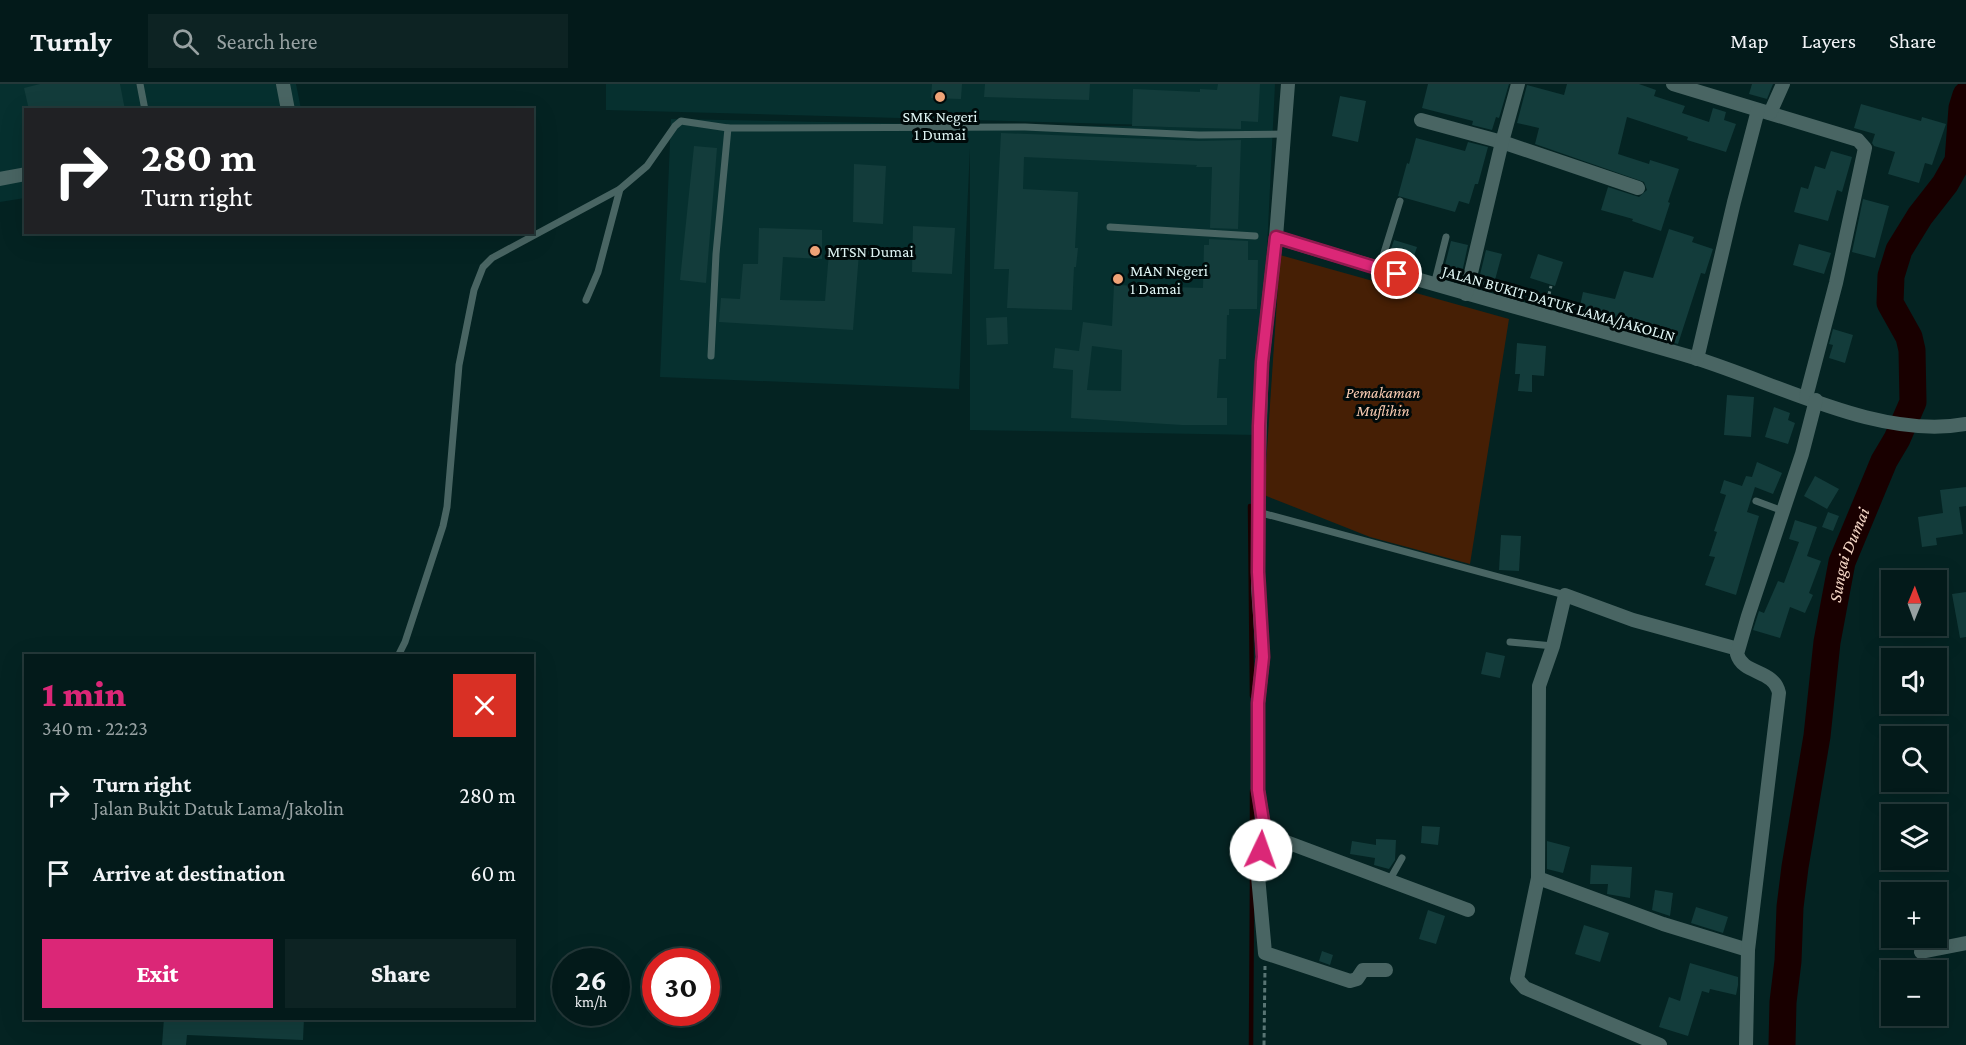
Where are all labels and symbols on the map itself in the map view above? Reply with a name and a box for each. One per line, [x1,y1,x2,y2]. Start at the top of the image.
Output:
marker: SMK Negeri 1 Dumai [933,90,947,104]
place label: SMK Negeri 1 Dumai [903,108,977,143]
place label: MTSN Dumai [827,243,914,260]
marker: MTSN Dumai [808,244,822,258]
pin [1371,248,1422,299]
street label: JALAN BUKIT DATUK LAMA/JAKOLIN [1438,261,1677,346]
place label: MAN Negeri 1 Damai [1130,262,1208,297]
marker: MAN Negeri 1 Damai [1111,272,1125,286]
park label: Pemakaman Muflihin [1346,384,1420,420]
water label: Sungai Dumai [1825,505,1874,604]
north arrow [1881,570,1947,636]
position arrow [1229,818,1293,882]
speed limit sign: 30 [642,948,720,1026]

